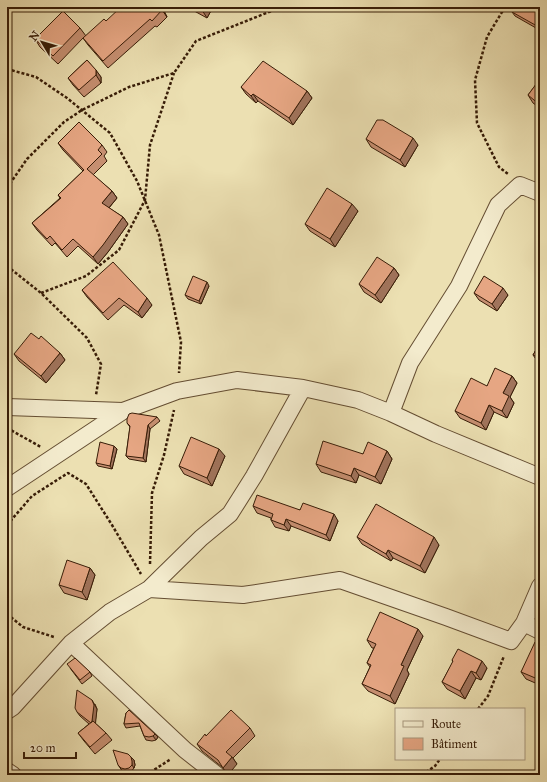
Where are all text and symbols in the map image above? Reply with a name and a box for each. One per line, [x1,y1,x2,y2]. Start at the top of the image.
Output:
north arrow [22,22,62,62]
text: N [27,28,43,44]
legend [395,708,525,760]
text: Route [431,717,461,731]
scale bar [24,734,76,760]
text: Bâtiment [431,737,478,751]
text: 20 m [30,741,56,755]

